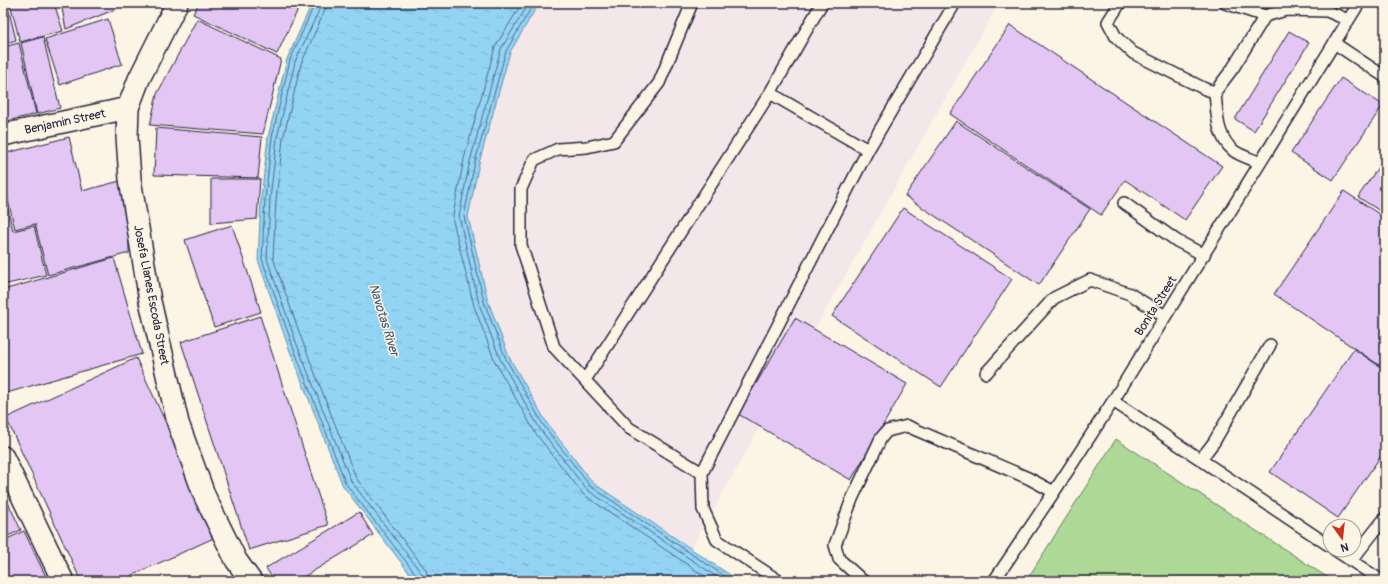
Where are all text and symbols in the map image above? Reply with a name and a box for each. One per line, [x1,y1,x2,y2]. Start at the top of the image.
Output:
street label: Benjamin Street [23,106,107,138]
street label: Josefa Llanes Escoda Street [130,224,172,366]
street label: Bonita Street [1132,273,1180,339]
water label: Navotas River [365,282,403,360]
north arrow [1322,518,1362,558]
text: N [1339,540,1350,555]

